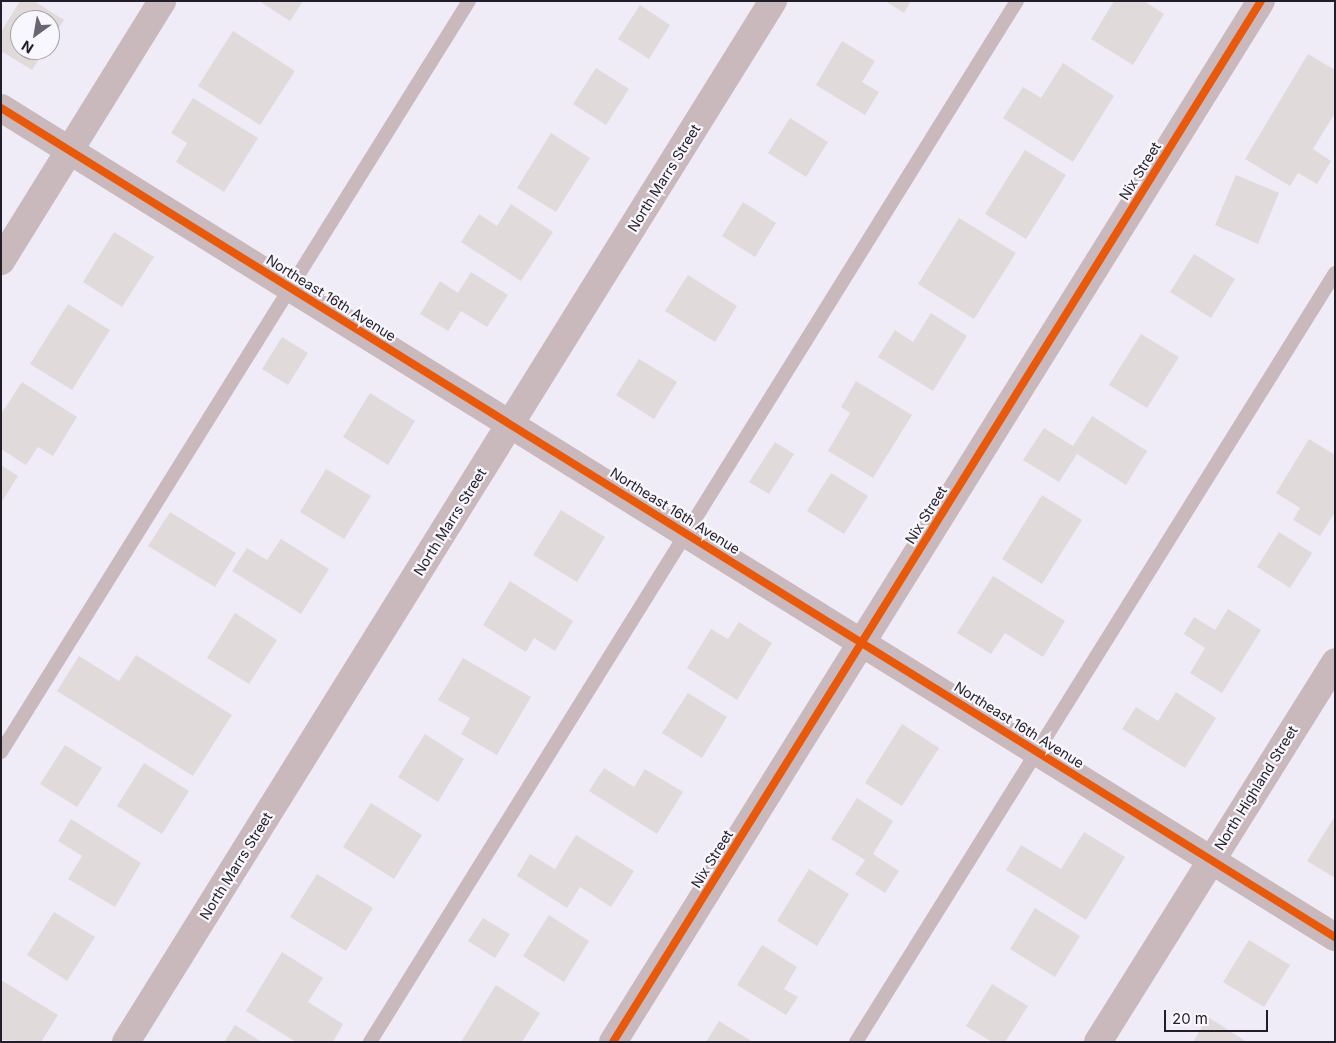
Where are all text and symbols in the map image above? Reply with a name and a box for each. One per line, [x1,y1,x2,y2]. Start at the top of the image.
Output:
north arrow [10,10,60,60]
text: N [18,37,36,57]
street label: North Marrs Street [624,121,704,235]
street label: Nix Street [1116,139,1164,203]
street label: Northeast 16th Avenue [263,251,399,345]
street label: Northeast 16th Avenue [607,464,743,558]
street label: North Marrs Street [410,465,490,579]
street label: Nix Street [902,483,950,547]
street label: Northeast 16th Avenue [951,678,1087,772]
street label: North Highland Street [1211,723,1301,853]
street label: North Marrs Street [196,809,276,923]
street label: Nix Street [688,827,736,891]
scale bar [1166,1000,1270,1032]
text: 20 m [1172,1009,1208,1028]

